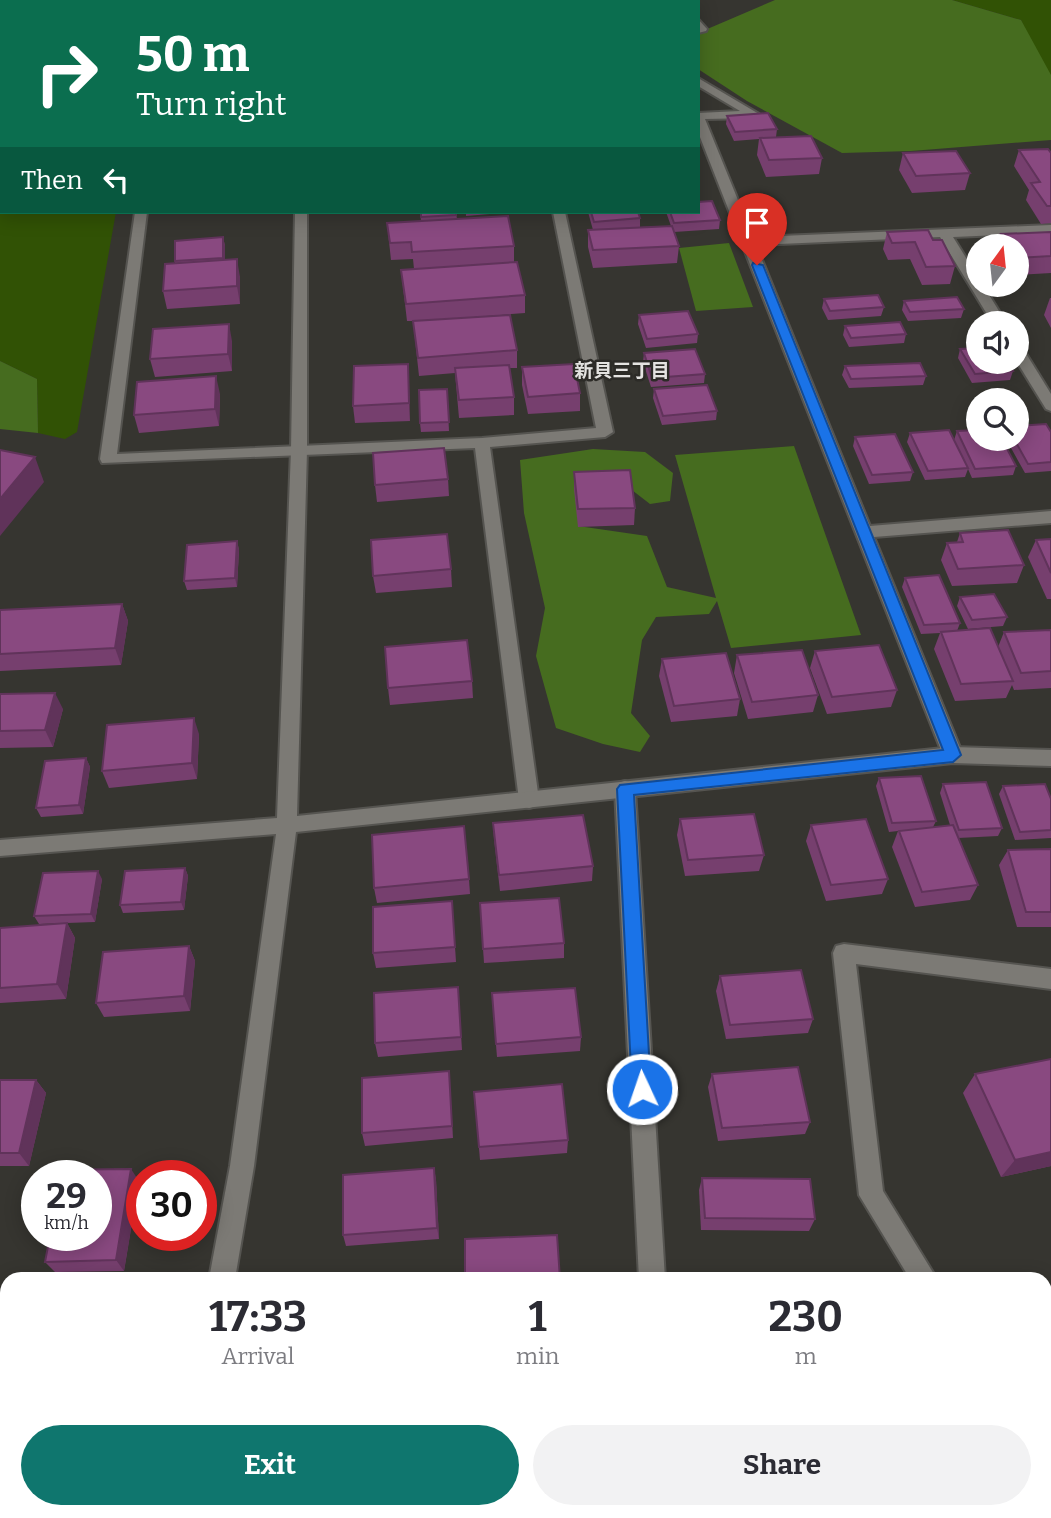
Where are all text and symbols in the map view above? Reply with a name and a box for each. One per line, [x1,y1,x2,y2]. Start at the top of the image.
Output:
text: 50 m [136,25,249,84]
icon: right [21,28,112,119]
text: Turn right [136,85,287,123]
icon: left [97,161,135,199]
text: Then [21,165,83,196]
pin [727,193,787,265]
icon: arrive [738,204,776,242]
north arrow [966,234,1029,298]
map controls [966,234,1029,451]
button: sound [966,311,1029,374]
district label: 新貝三丁目 [574,359,670,382]
button: search [966,388,1029,451]
position arrow [605,1052,679,1126]
speed limit sign: 30 [126,1160,217,1251]
text: 29 [46,1175,87,1217]
text: km/h [44,1212,89,1234]
text: 17:33 [209,1292,307,1342]
text: 1 [529,1292,547,1342]
text: 230 [768,1292,843,1342]
text: Arrival [222,1342,294,1370]
text: min [516,1342,559,1370]
text: m [795,1342,817,1370]
button: Exit [21,1425,519,1505]
button: Share [533,1425,1031,1505]

